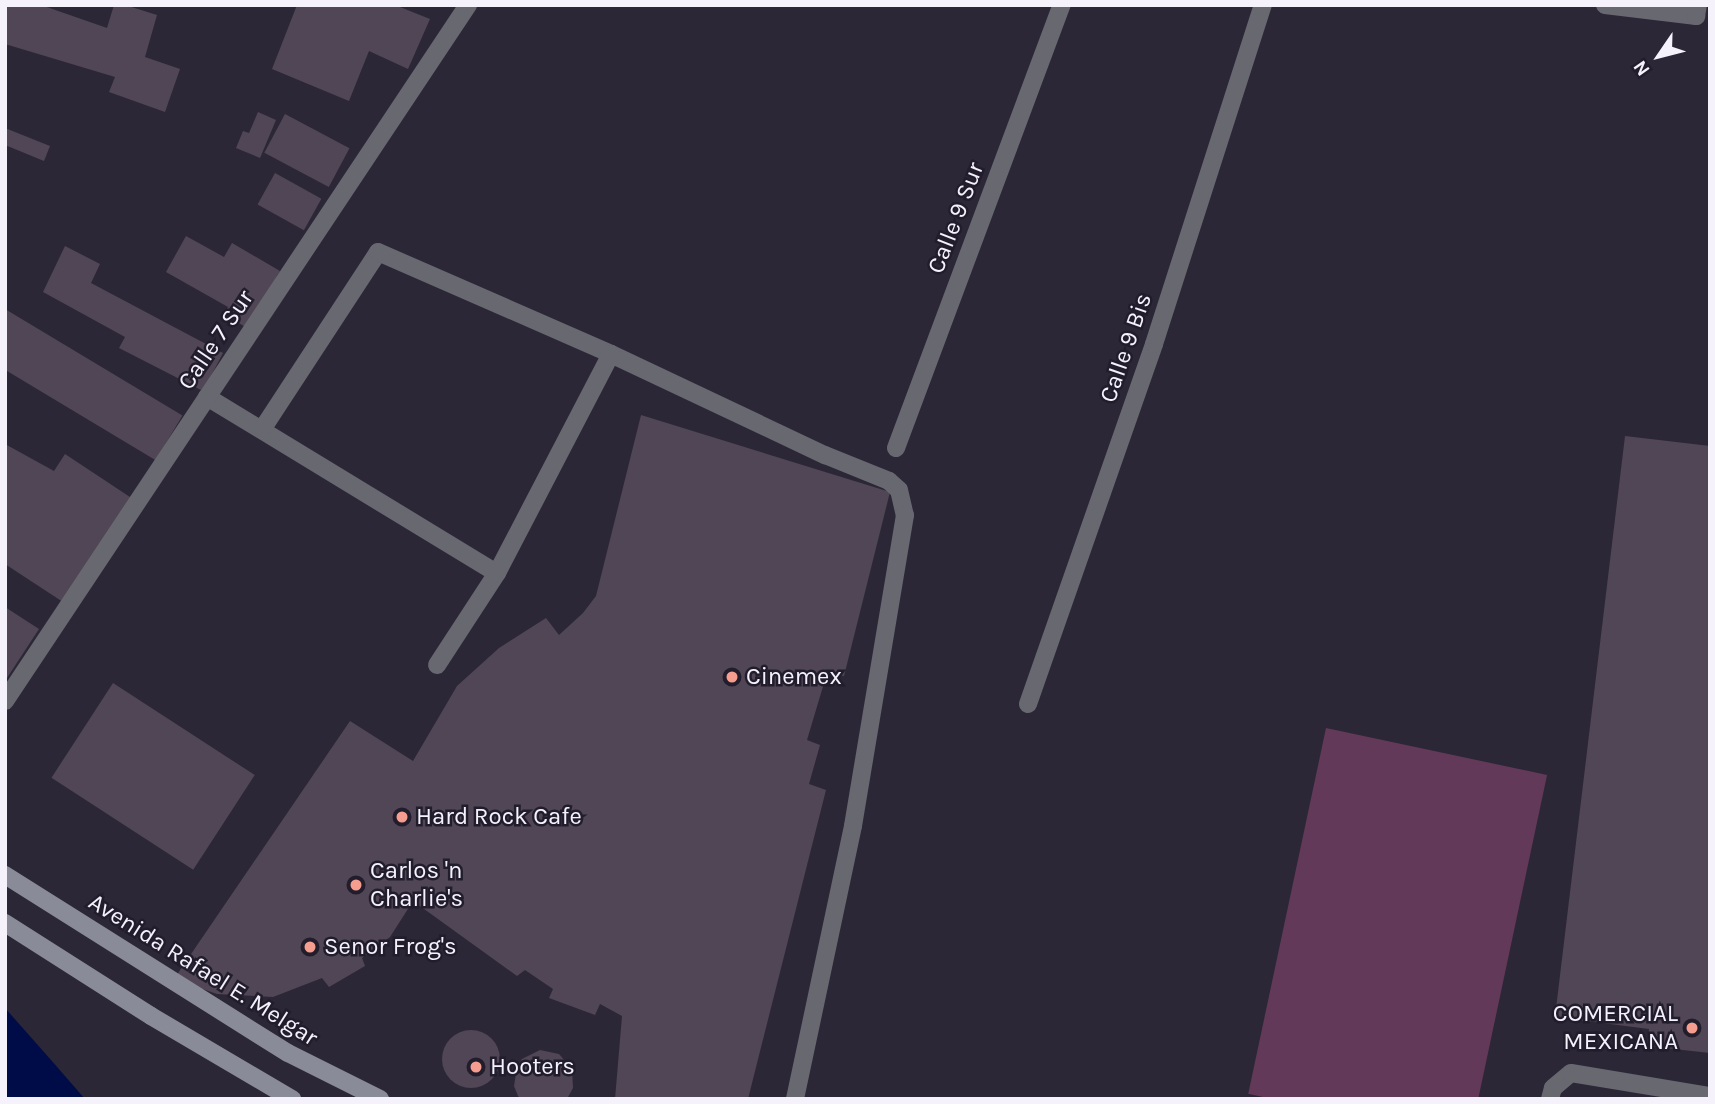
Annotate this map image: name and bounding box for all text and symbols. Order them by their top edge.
north arrow [1624,21,1694,91]
text: N [1629,56,1655,80]
street label: Calle 9 Sur [922,158,990,278]
street label: Calle 7 Sur [172,285,260,395]
street label: Calle 9 Bis [1094,290,1158,406]
place label: Cinemex [746,663,842,691]
marker: Cinemex [724,669,740,685]
place label: Hard Rock Cafe [416,803,582,831]
marker: Hard Rock Cafe [394,809,410,825]
place label: Carlos 'n Charlie's [370,857,463,913]
marker: Carlos 'n Charlie's [348,877,364,893]
street label: Avenida Rafael E. Melgar [83,888,323,1052]
place label: Senor Frog's [324,933,457,961]
marker: Senor Frog's [302,939,318,955]
place label: COMERCIAL MEXICANA [1553,1000,1678,1056]
marker: COMERCIAL MEXICANA [1684,1020,1700,1036]
place label: Hooters [490,1053,575,1081]
marker: Hooters [468,1059,484,1075]

